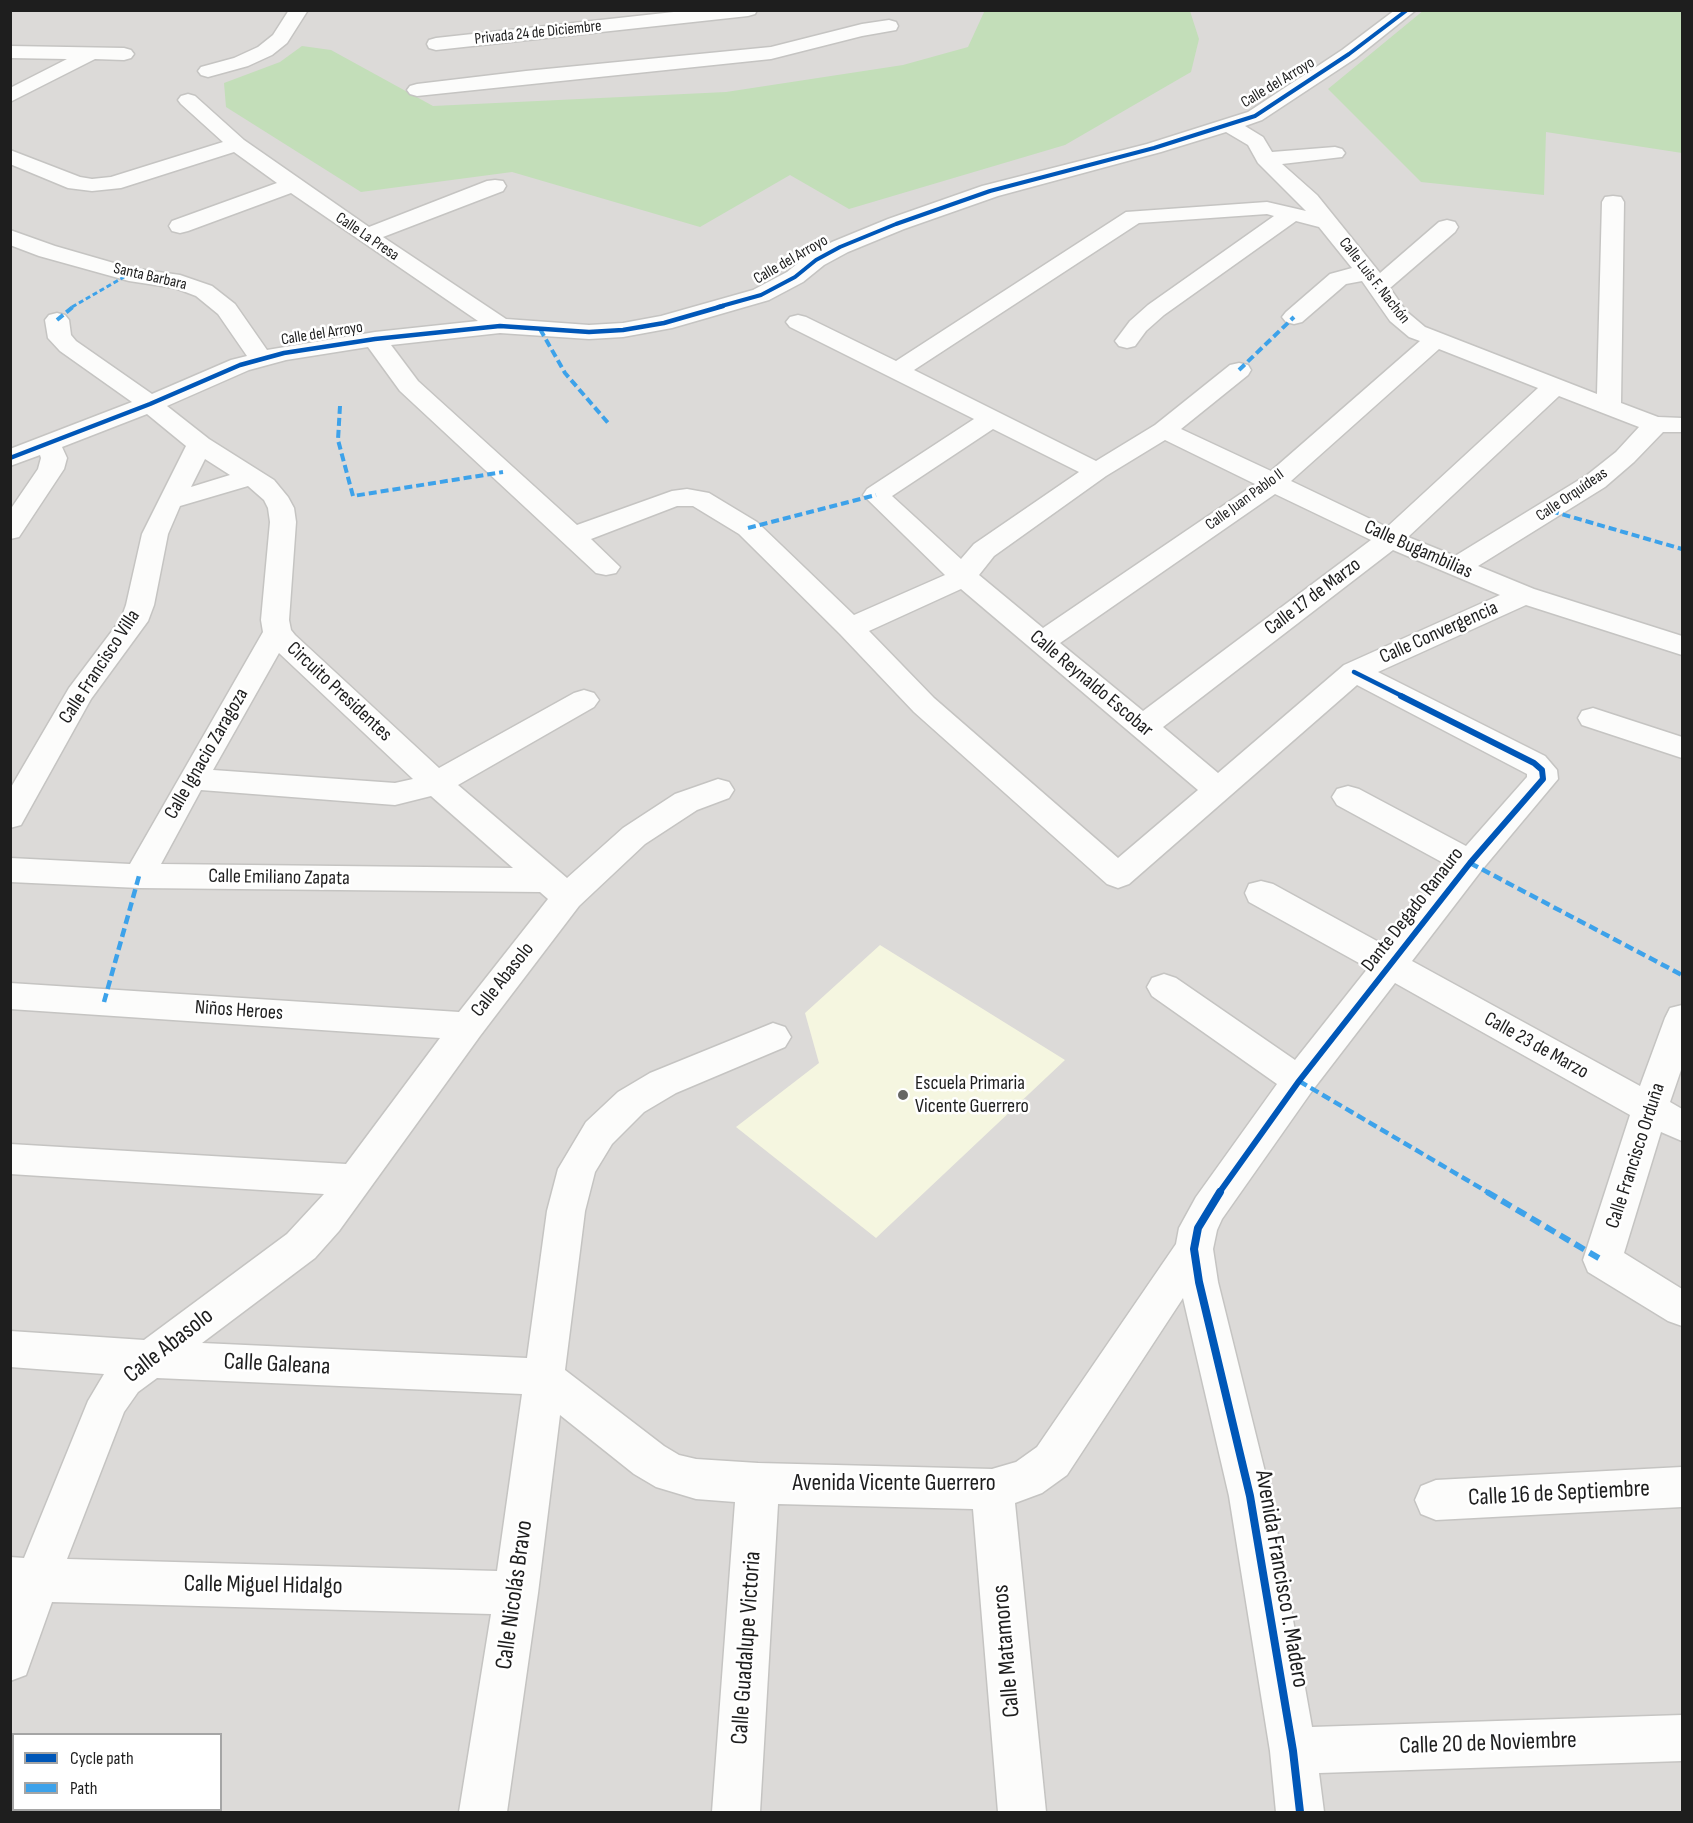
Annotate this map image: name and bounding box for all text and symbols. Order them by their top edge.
street label: Privada 24 de Diciembre [474,17,602,49]
street label: Calle del Arroyo [1238,54,1318,112]
street label: Calle La Presa [332,209,402,265]
street label: Calle del Arroyo [750,231,832,289]
street label: Calle Luis F. Nachón [1334,234,1414,328]
street label: Santa Barbara [111,259,189,295]
street label: Calle del Arroyo [280,318,364,350]
street label: Calle Orquídeas [1533,464,1611,526]
street label: Calle Juan Pablo II [1202,465,1288,535]
street label: Calle Bugambilias [1360,515,1476,585]
street label: Calle 17 de Marzo [1260,553,1366,641]
street label: Calle Convergencia [1376,596,1502,670]
street label: Calle Francisco Villa [54,605,146,729]
street label: Calle Reynaldo Escobar [1024,625,1158,743]
street label: Circuito Presidentes [281,637,397,747]
street label: Calle Ignacio Zaragoza [160,684,254,824]
street label: Dante Degado Ranauro [1357,843,1469,977]
street label: Calle Emiliano Zapata [208,865,350,891]
street label: Calle Abasolo [466,938,540,1022]
street label: Niños Heroes [194,996,284,1026]
street label: Calle 23 de Marzo [1480,1007,1592,1085]
place label: Escuela Primaria Vicente Guerrero [915,1072,1029,1119]
street label: Calle Francisco Orduña [1601,1080,1671,1232]
marker: Escuela Primaria Vicente Guerrero [896,1088,910,1102]
street label: Calle Abasolo [119,1302,219,1390]
street label: Calle Galeana [223,1348,331,1382]
street label: Avenida Francisco I. Madero [1248,1468,1314,1690]
street label: Avenida Vicente Guerrero [792,1470,996,1498]
street label: Calle 16 de Septiembre [1467,1475,1651,1513]
street label: Calle Nicolás Bravo [490,1518,540,1672]
street label: Calle Guadalupe Victoria [726,1550,768,1746]
street label: Calle Miguel Hidalgo [183,1570,343,1602]
street label: Calle Matamoros [987,1583,1027,1719]
street label: Calle 20 de Noviembre [1399,1727,1577,1761]
legend [12,1733,222,1811]
text: Cycle path [70,1748,134,1769]
text: Path [70,1778,98,1799]

